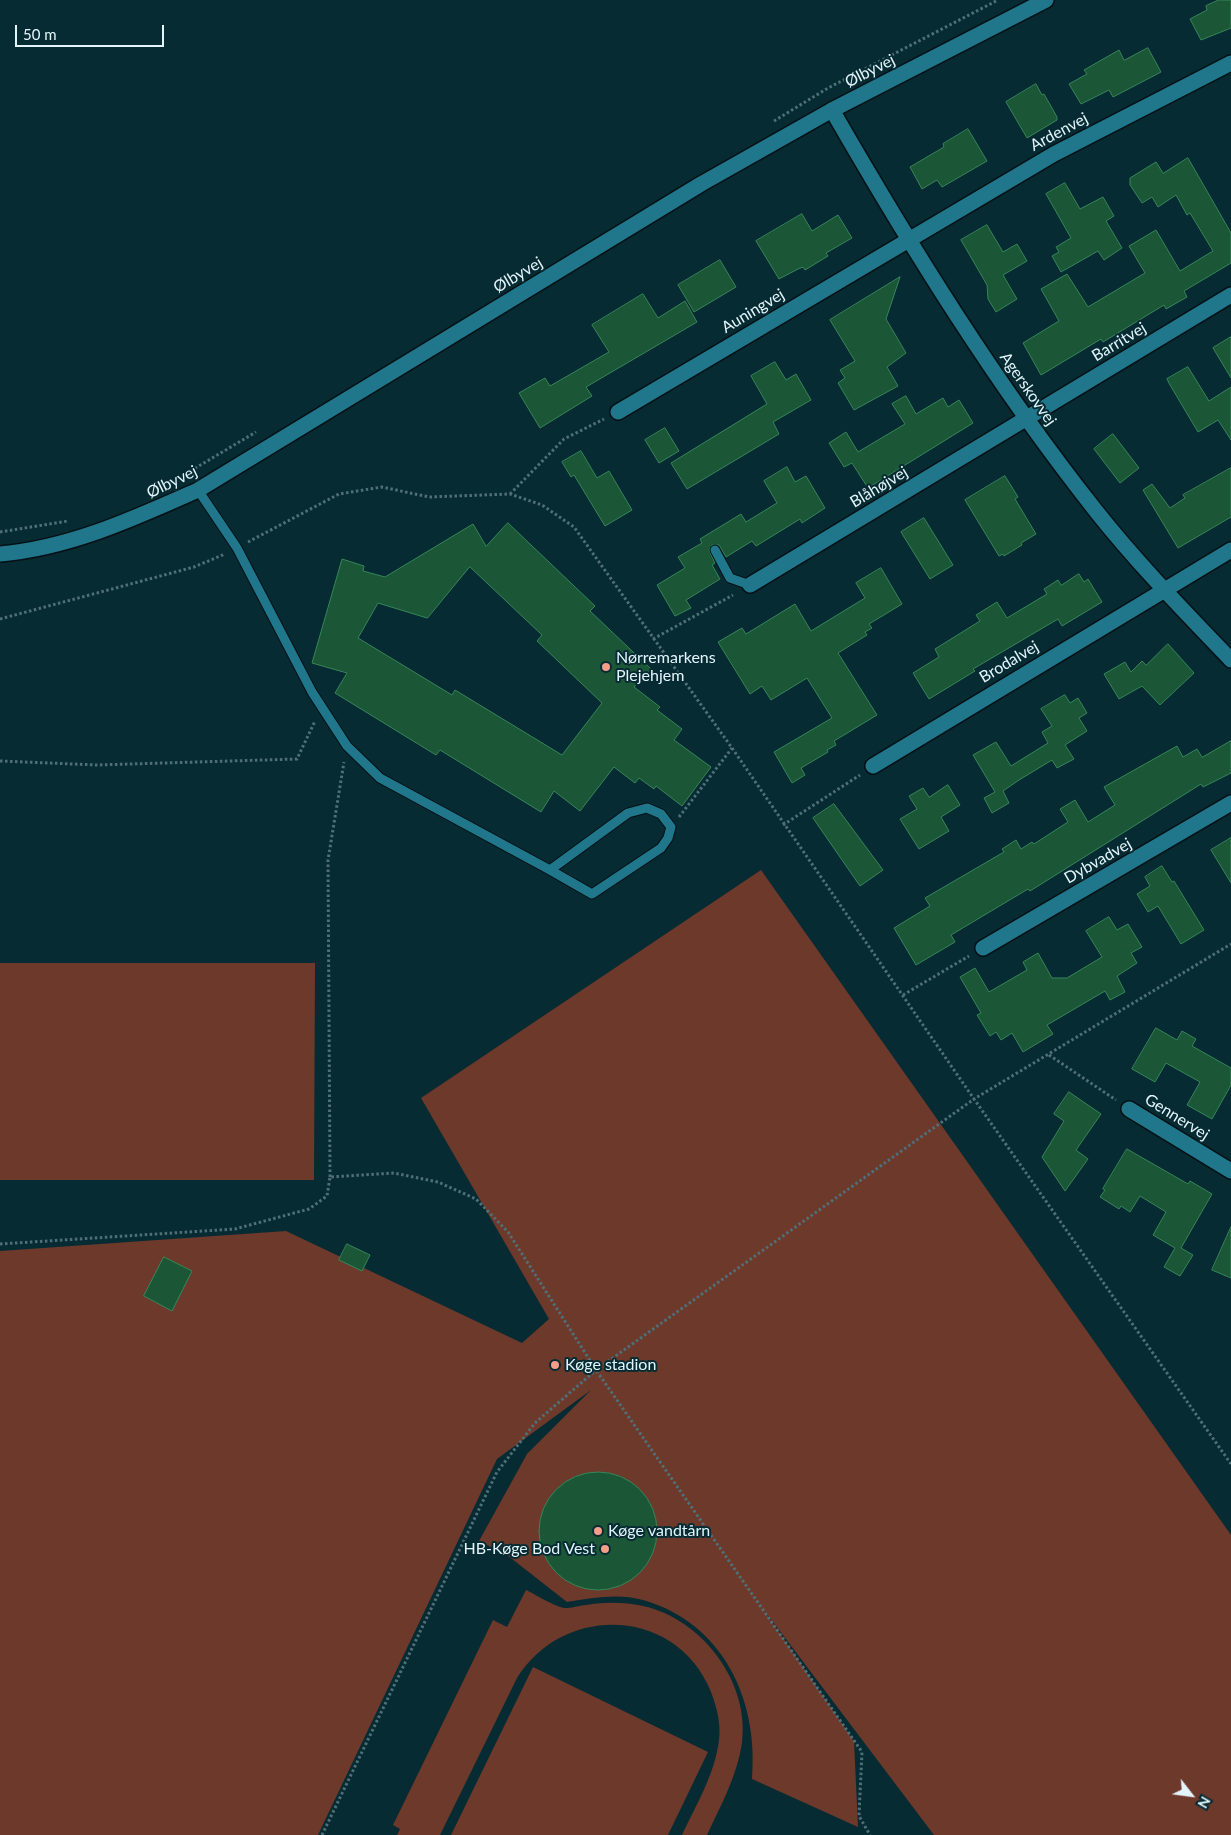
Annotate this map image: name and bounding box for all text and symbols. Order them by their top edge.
scale bar [18,15,166,47]
text: 50 m [23,25,57,43]
street label: Ølbyvej [842,50,898,92]
street label: Ardenvej [1027,109,1091,155]
street label: Ølbyvej [490,253,546,297]
street label: Auningvej [718,285,788,337]
street label: Barritvej [1088,318,1150,366]
street label: Agerskovvej [996,349,1060,429]
street label: Ølbyvej [144,462,200,502]
street label: Blåhøjvej [847,462,911,512]
street label: Brodalvej [976,637,1042,687]
place label: Nørremarkens Plejehjem [616,648,716,686]
marker: Nørremarkens Plejehjem [600,661,612,673]
street label: Dybvadvej [1061,834,1135,888]
street label: Gennervej [1141,1090,1213,1144]
place label: Køge stadion [565,1355,656,1375]
marker: Køge stadion [549,1359,561,1371]
place label: Køge vandtårn [608,1521,710,1541]
marker: Køge vandtårn [592,1525,604,1537]
place label: HB-Køge Bod Vest [463,1539,595,1559]
marker: HB-Køge Bod Vest [599,1543,611,1555]
north arrow [1166,1770,1216,1820]
text: N [1194,1794,1214,1812]

